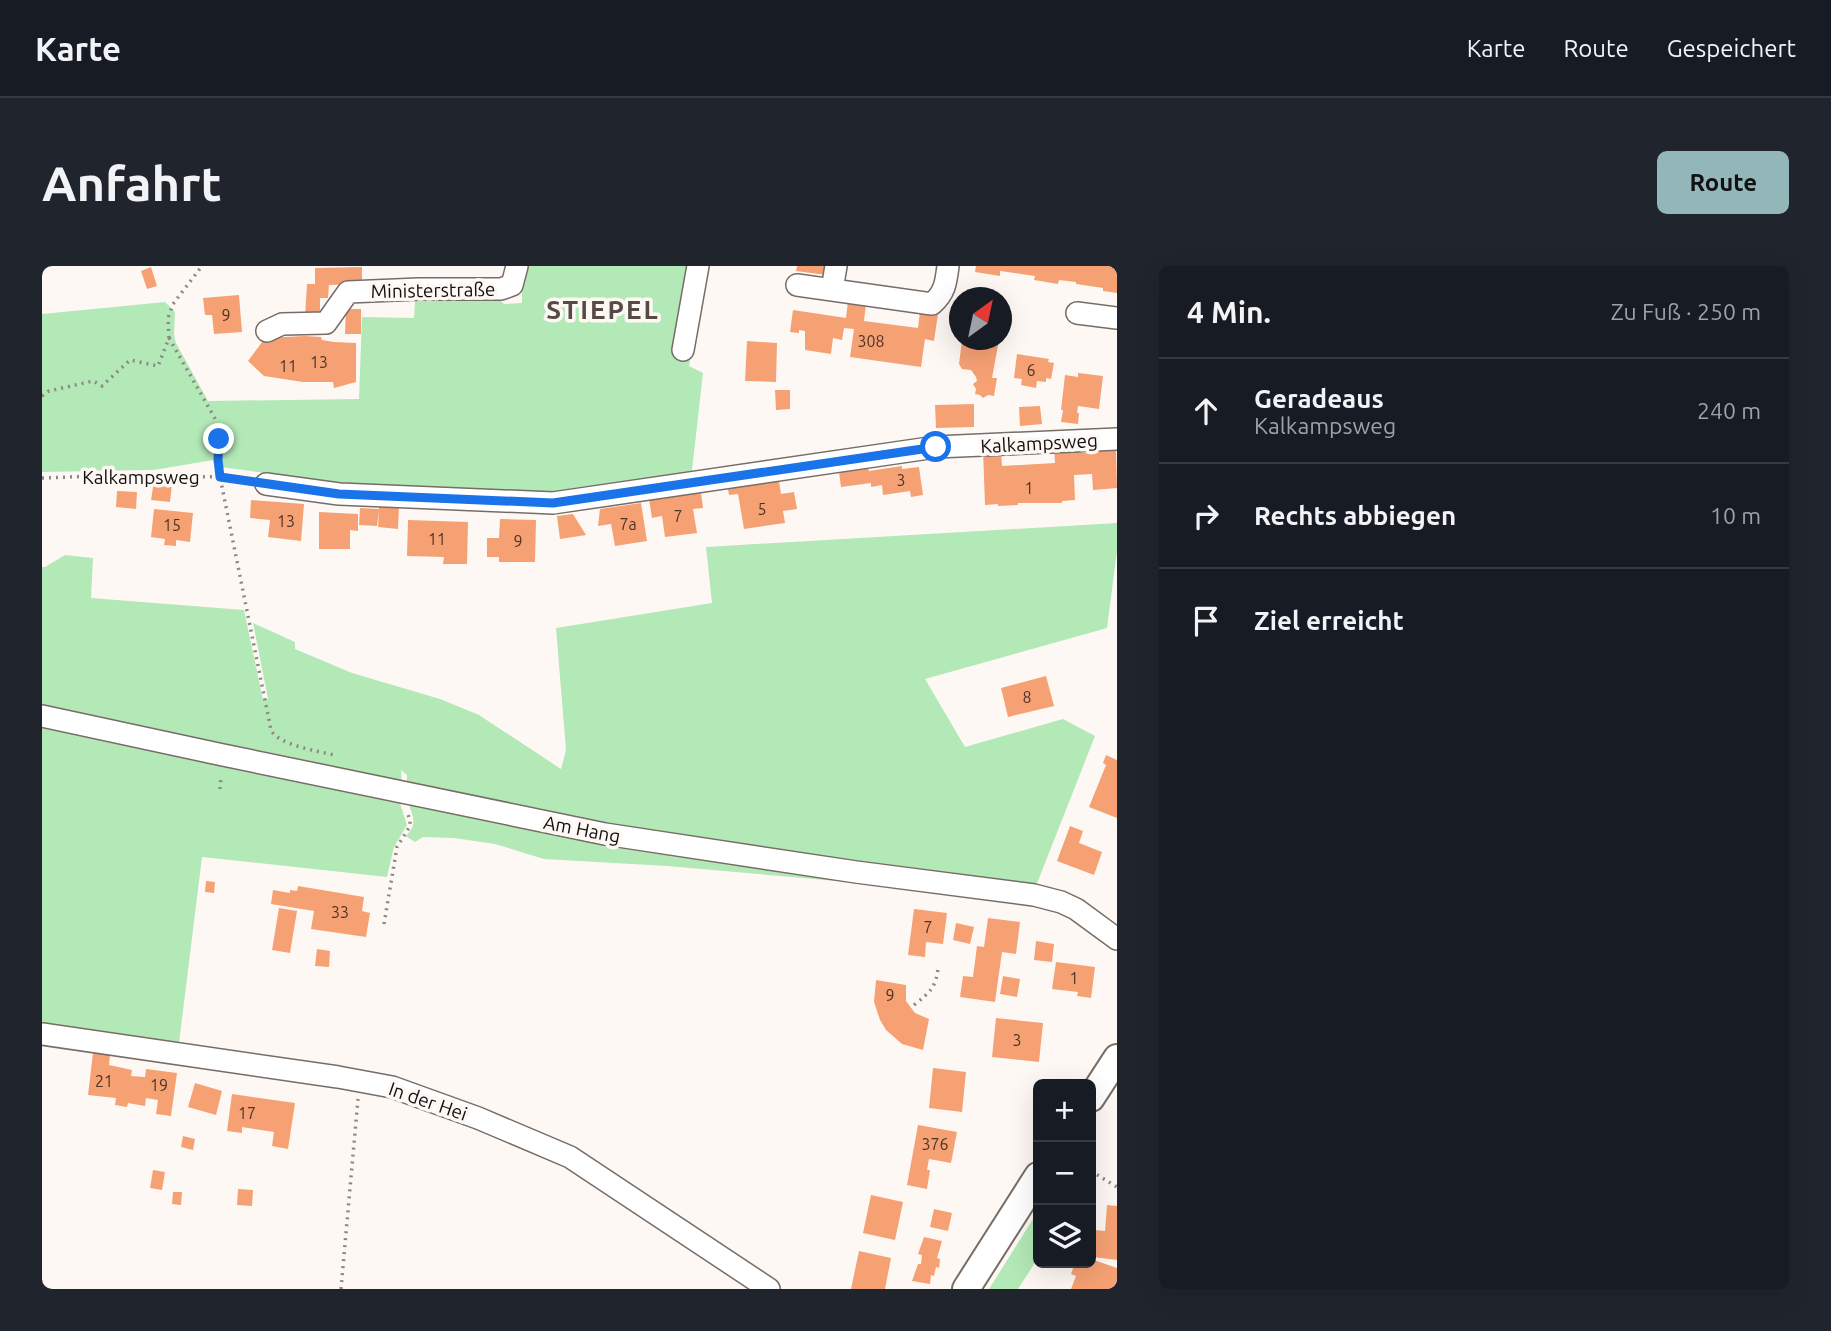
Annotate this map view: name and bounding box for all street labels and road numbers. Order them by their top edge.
street label: Ministerstraße [371,278,495,302]
street label: Kalkampsweg [980,429,1098,457]
street label: Kalkampsweg [82,466,200,488]
street label: Am Hang [542,811,622,847]
street label: In der Hei [386,1077,470,1125]

